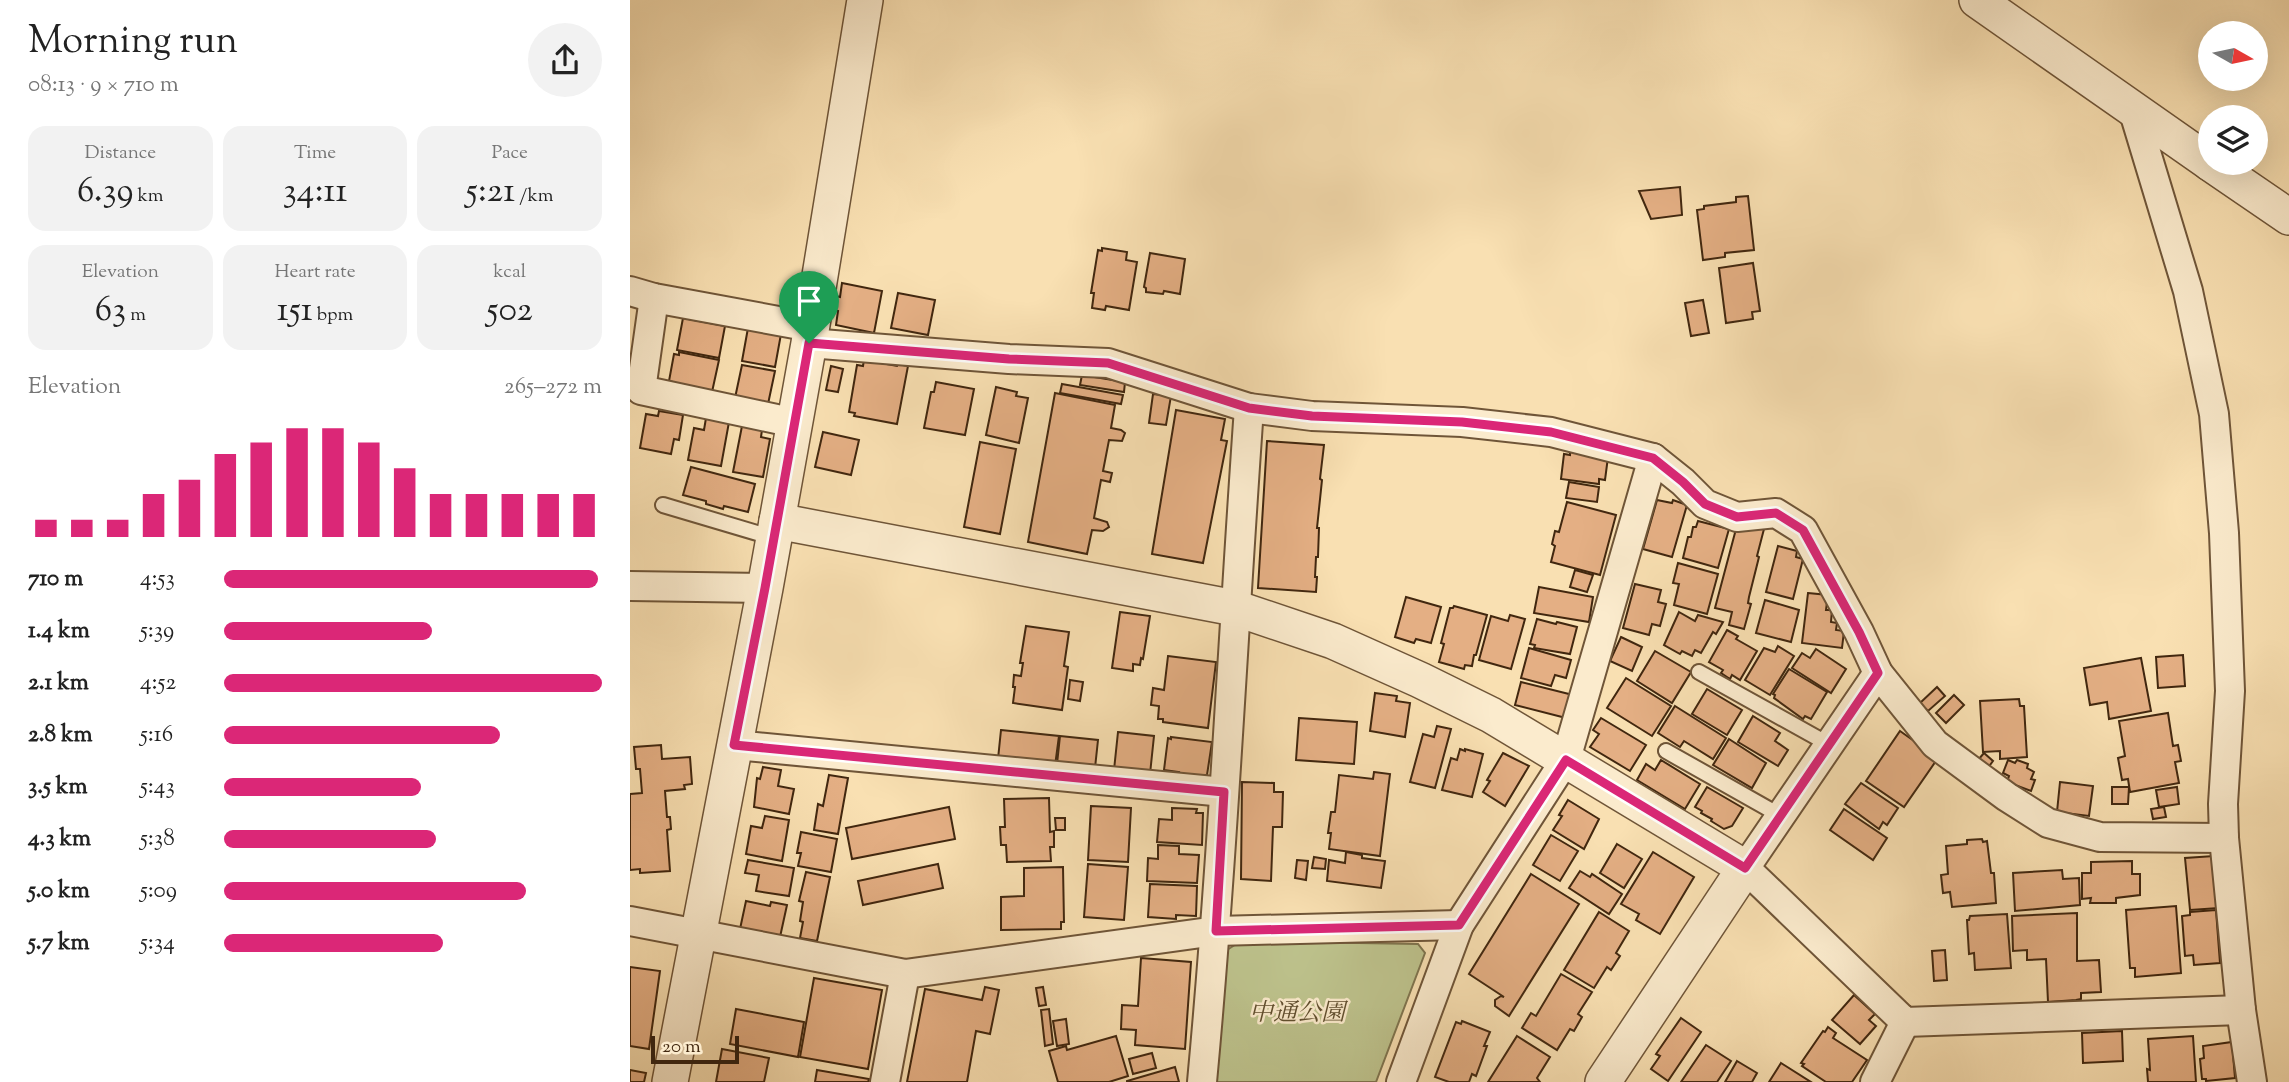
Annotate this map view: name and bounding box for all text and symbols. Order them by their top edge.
text: Morning run [28,16,238,70]
north arrow [2198,21,2268,91]
map controls [2198,21,2268,175]
button: share [528,23,602,97]
text: 08:13 · 9 × 710 m [28,69,179,102]
button: layers [2198,105,2268,175]
text: Distance [85,140,156,167]
text: Time [294,140,336,167]
text: Pace [491,140,528,167]
text: 6.39 [77,167,133,218]
text: 34:11 [283,167,347,218]
text: 5:21 [466,167,515,218]
text: km [133,183,164,210]
text: /km [515,183,554,210]
text: Elevation [82,259,159,286]
text: Heart rate [274,259,356,286]
text: kcal [493,259,526,286]
pin [779,271,839,343]
icon: arrive [790,282,828,320]
text: 63 [95,286,126,337]
text: 151 [277,286,313,337]
text: 502 [486,286,533,337]
text: m [126,302,146,329]
text: bpm [313,302,353,329]
text: Elevation [28,371,121,404]
text: 265–272 m [504,371,602,404]
text: 710 m [28,563,83,596]
text: 4:53 [140,563,175,596]
text: 1.4 km [28,615,90,648]
text: 5:39 [140,615,174,648]
text: 2.1 km [28,667,89,700]
text: 4:52 [140,667,176,700]
text: 2.8 km [28,719,93,752]
text: 5:16 [140,719,173,752]
text: 3.5 km [28,771,87,804]
text: 5:43 [140,771,175,804]
text: 4.3 km [28,823,91,856]
text: 5:38 [140,823,175,856]
text: 5.0 km [28,875,90,908]
text: 5:09 [140,875,177,908]
text: 5.7 km [28,927,90,960]
text: 5:34 [140,927,175,960]
park label: 中通公園 [1249,997,1349,1031]
scale bar [651,1033,738,1065]
text: 20 m [662,1034,701,1061]

